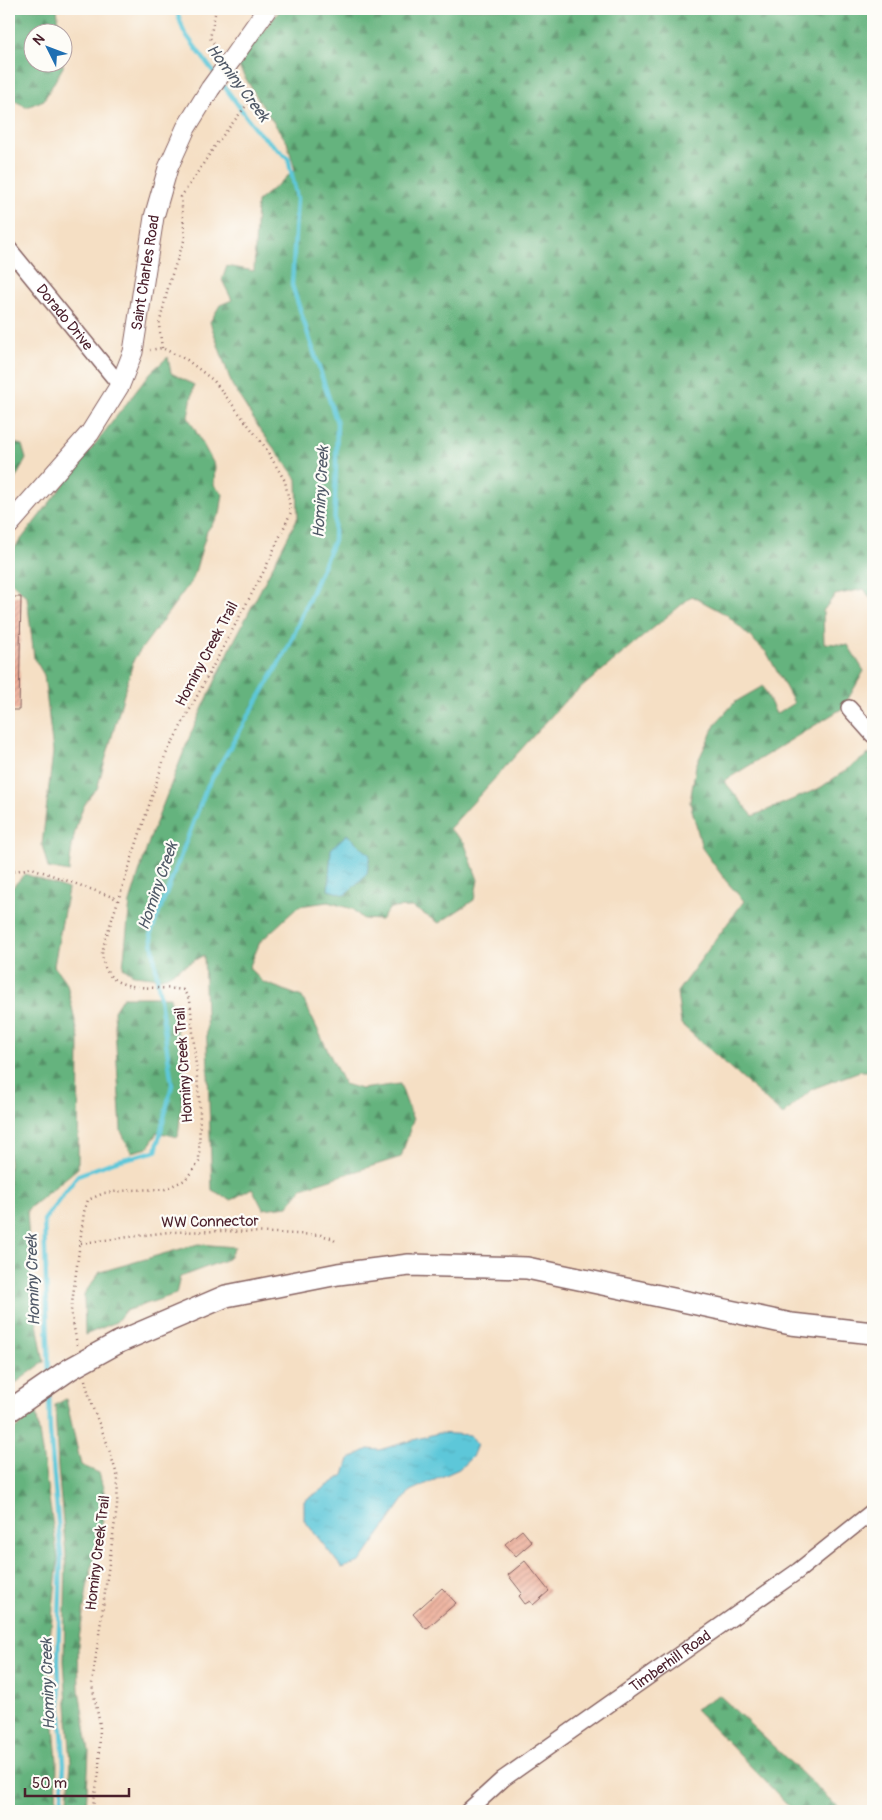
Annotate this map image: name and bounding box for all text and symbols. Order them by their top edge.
north arrow [22,22,72,72]
text: N [29,30,48,49]
water label: Hominy Creek [202,40,274,127]
street label: Saint Charles Road [127,214,164,332]
street label: Dorado Drive [32,280,98,355]
water label: Hominy Creek [309,444,333,538]
street label: Hominy Creek Trail [171,598,243,710]
water label: Hominy Creek [134,838,183,933]
street label: Hominy Creek Trail [170,1007,198,1123]
street label: WW Connector [161,1212,260,1232]
water label: Hominy Creek [21,1232,45,1326]
street label: Hominy Creek Trail [82,1494,114,1612]
street label: Timberhill Road [626,1626,715,1696]
water label: Hominy Creek [36,1636,60,1730]
scale bar [25,1765,129,1797]
text: 50 m [32,1774,67,1793]

